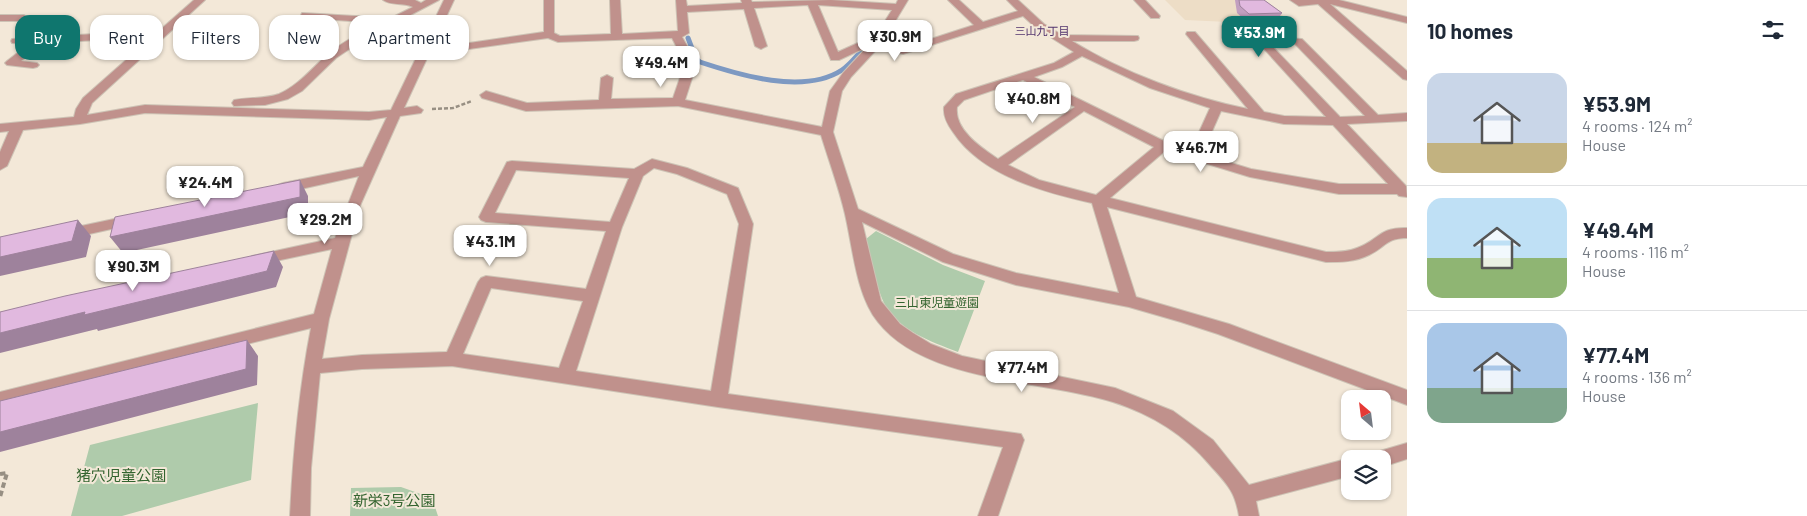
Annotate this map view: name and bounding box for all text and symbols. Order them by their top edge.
chip: Buy [15,15,80,60]
chip: Rent [90,15,163,60]
chip: Filters [173,15,259,60]
chip: New [269,15,339,60]
chip: Apartment [349,15,469,60]
pin: ¥53.9M [1218,15,1300,58]
icon: filters [1759,16,1787,44]
text: 10 homes [1427,18,1513,43]
pin: ¥30.9M [854,20,936,62]
text: ¥53.9M [1233,22,1285,41]
district label: 三山九丁目 [1015,24,1070,37]
text: ¥30.9M [869,26,922,45]
pin: ¥49.4M [620,46,702,88]
text: ¥49.4M [634,52,688,71]
pin: ¥40.8M [992,82,1074,124]
text: ¥40.8M [1006,88,1060,107]
text: ¥53.9M [1582,91,1651,116]
icon: home [1467,93,1527,153]
text: 4 rooms · 124 m² [1582,116,1693,135]
pin: ¥46.7M [1160,130,1242,173]
text: House [1582,135,1626,154]
text: ¥46.7M [1175,137,1227,156]
pin: ¥24.4M [164,166,246,208]
text: ¥24.4M [177,172,233,191]
pin: ¥29.2M [284,202,366,245]
text: ¥29.2M [298,209,352,228]
text: ¥49.4M [1582,217,1654,242]
icon: home [1467,218,1527,278]
pin: ¥43.1M [449,224,531,267]
text: ¥43.1M [465,231,515,250]
text: 4 rooms · 116 m² [1582,242,1689,261]
pin: ¥90.3M [92,250,174,292]
text: ¥90.3M [107,256,160,275]
text: House [1582,261,1626,280]
park label: 三山東児童遊園 [895,295,979,309]
text: ¥77.4M [1582,342,1649,367]
icon: home [1467,343,1527,403]
pin: ¥77.4M [981,350,1063,393]
text: ¥77.4M [996,357,1048,376]
text: 4 rooms · 136 m² [1582,367,1692,386]
text: House [1582,386,1626,405]
north arrow [1341,390,1391,440]
map controls [1341,390,1391,500]
button: layers [1341,450,1391,500]
park label: 猪穴児童公園 [76,466,166,484]
park label: 新栄3号公園 [353,491,435,509]

